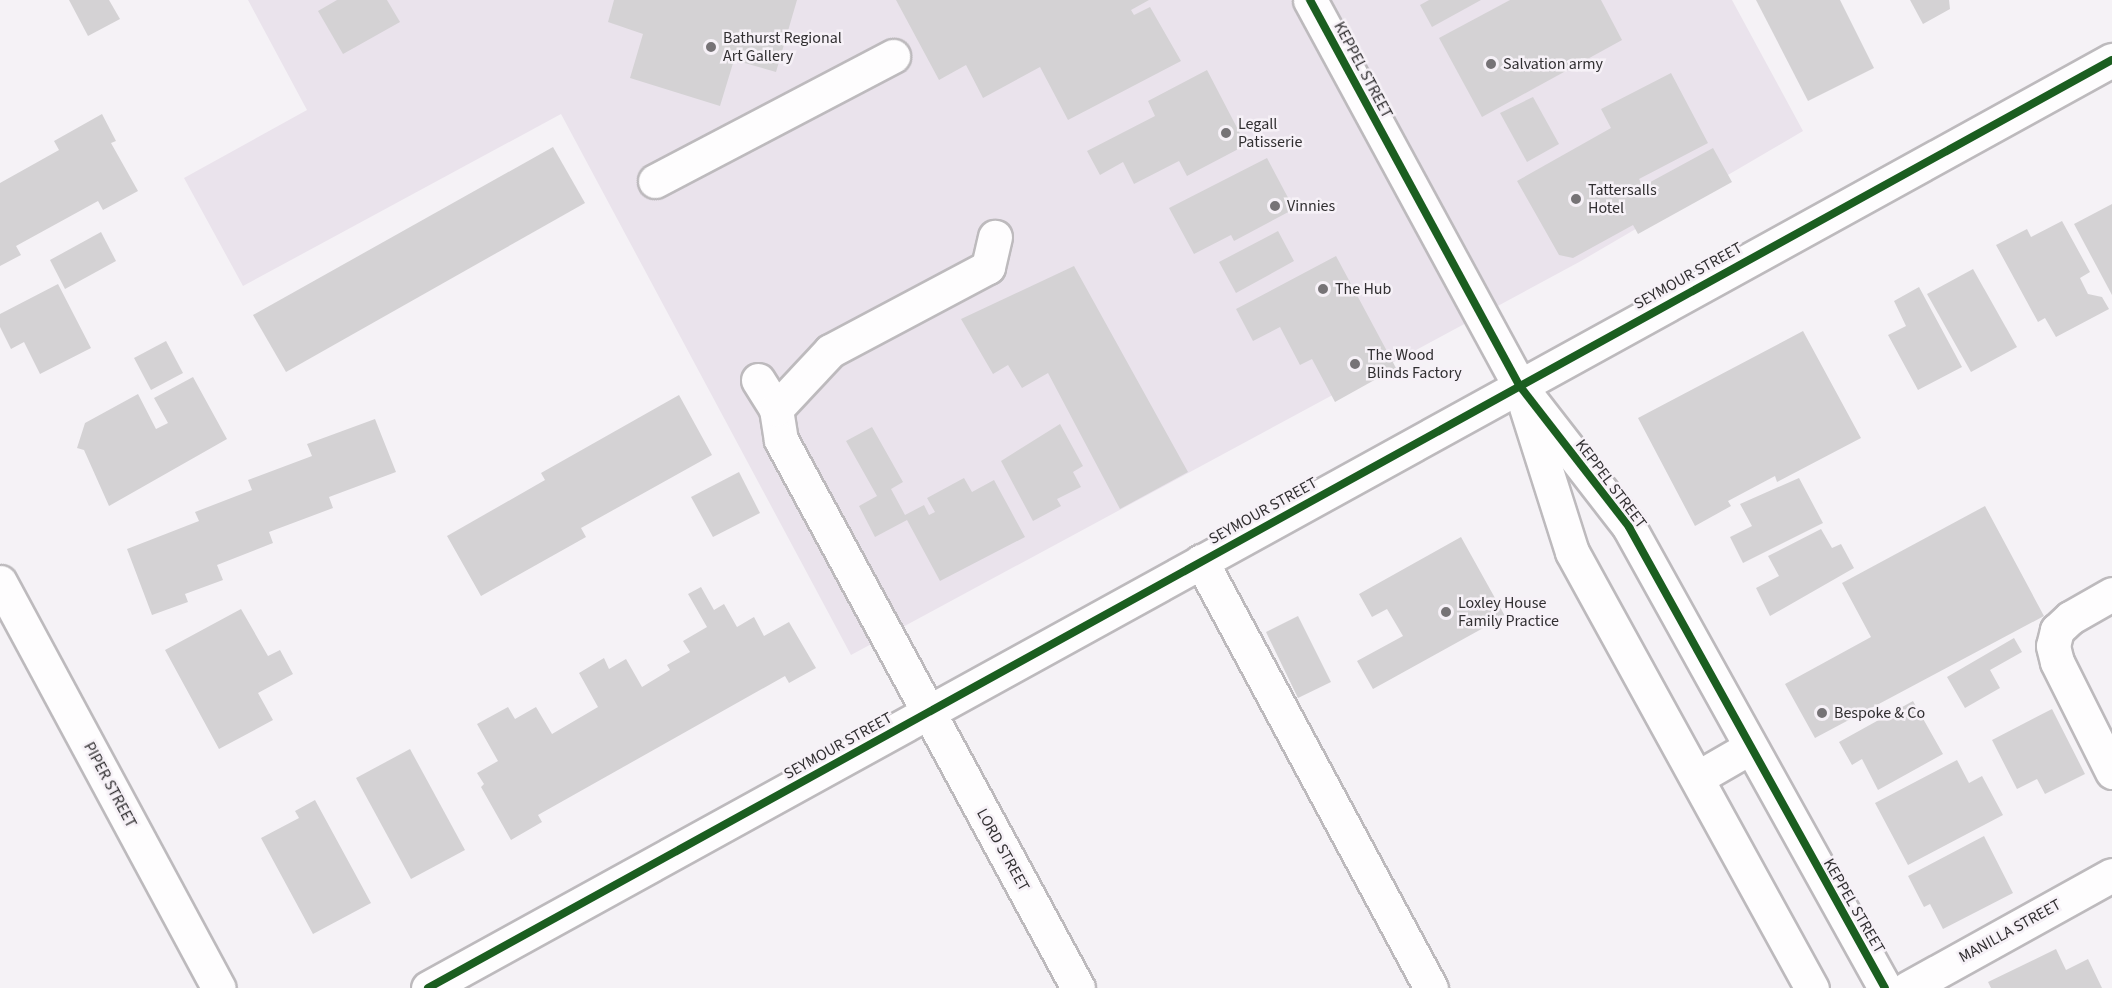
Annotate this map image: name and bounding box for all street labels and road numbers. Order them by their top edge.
street label: KEPPEL STREET [1330,18,1396,122]
street label: SEYMOUR STREET [1631,238,1745,314]
street label: KEPPEL STREET [1571,436,1651,532]
street label: SEYMOUR STREET [1206,473,1320,549]
street label: SEYMOUR STREET [781,708,895,784]
street label: PIPER STREET [79,739,141,831]
street label: LORD STREET [972,805,1034,895]
street label: KEPPEL STREET [1819,855,1889,957]
street label: MANILLA STREET [1956,895,2064,967]

